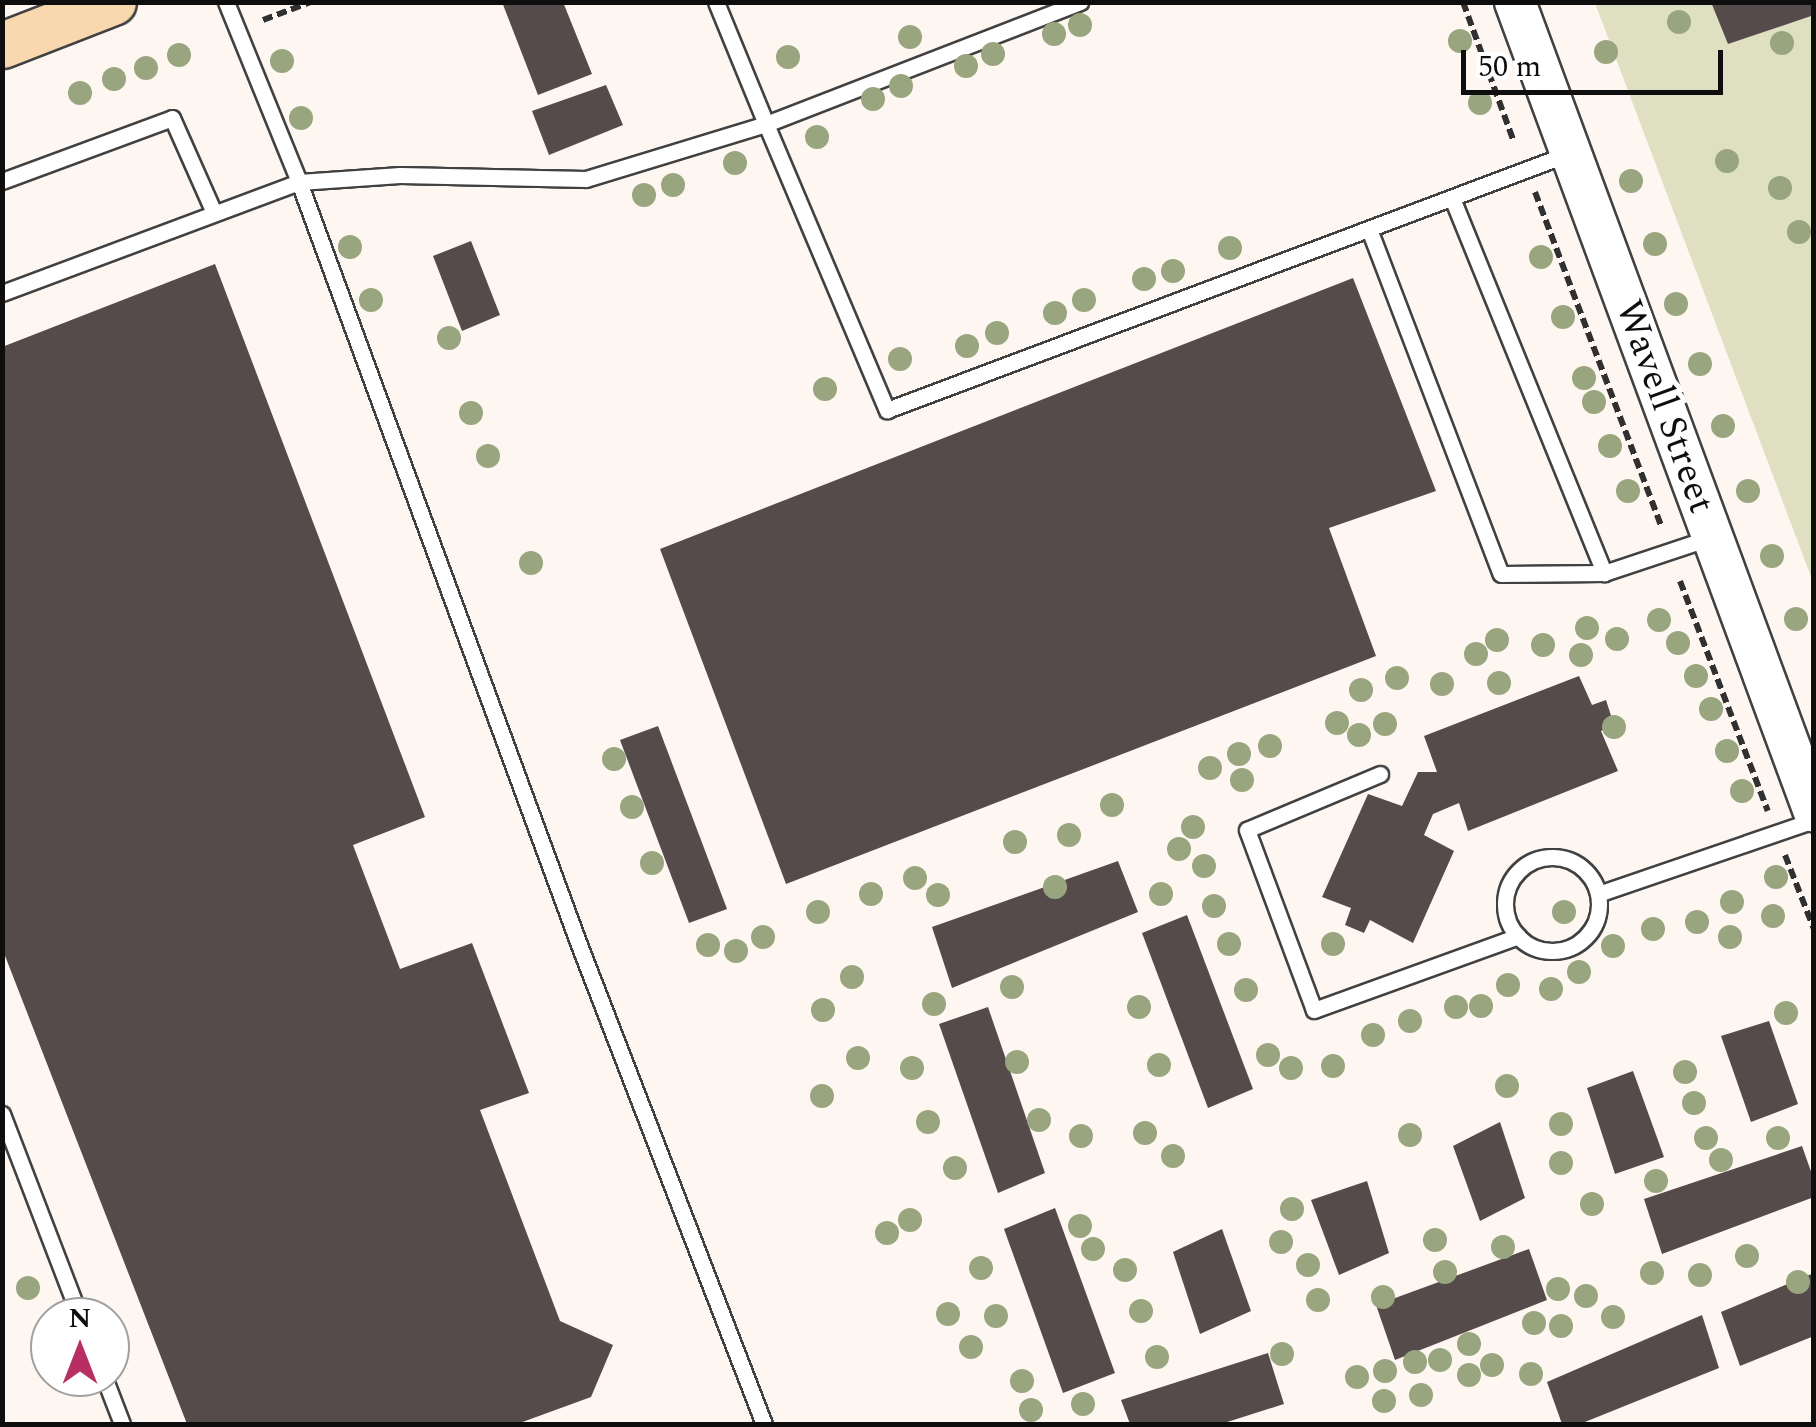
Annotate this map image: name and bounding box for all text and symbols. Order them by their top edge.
scale bar [1466,30,1728,92]
text: 50 m [1478,44,1541,90]
street label: Wavell Street [1604,294,1724,520]
north arrow [30,1297,130,1397]
text: N [69,1297,91,1340]

